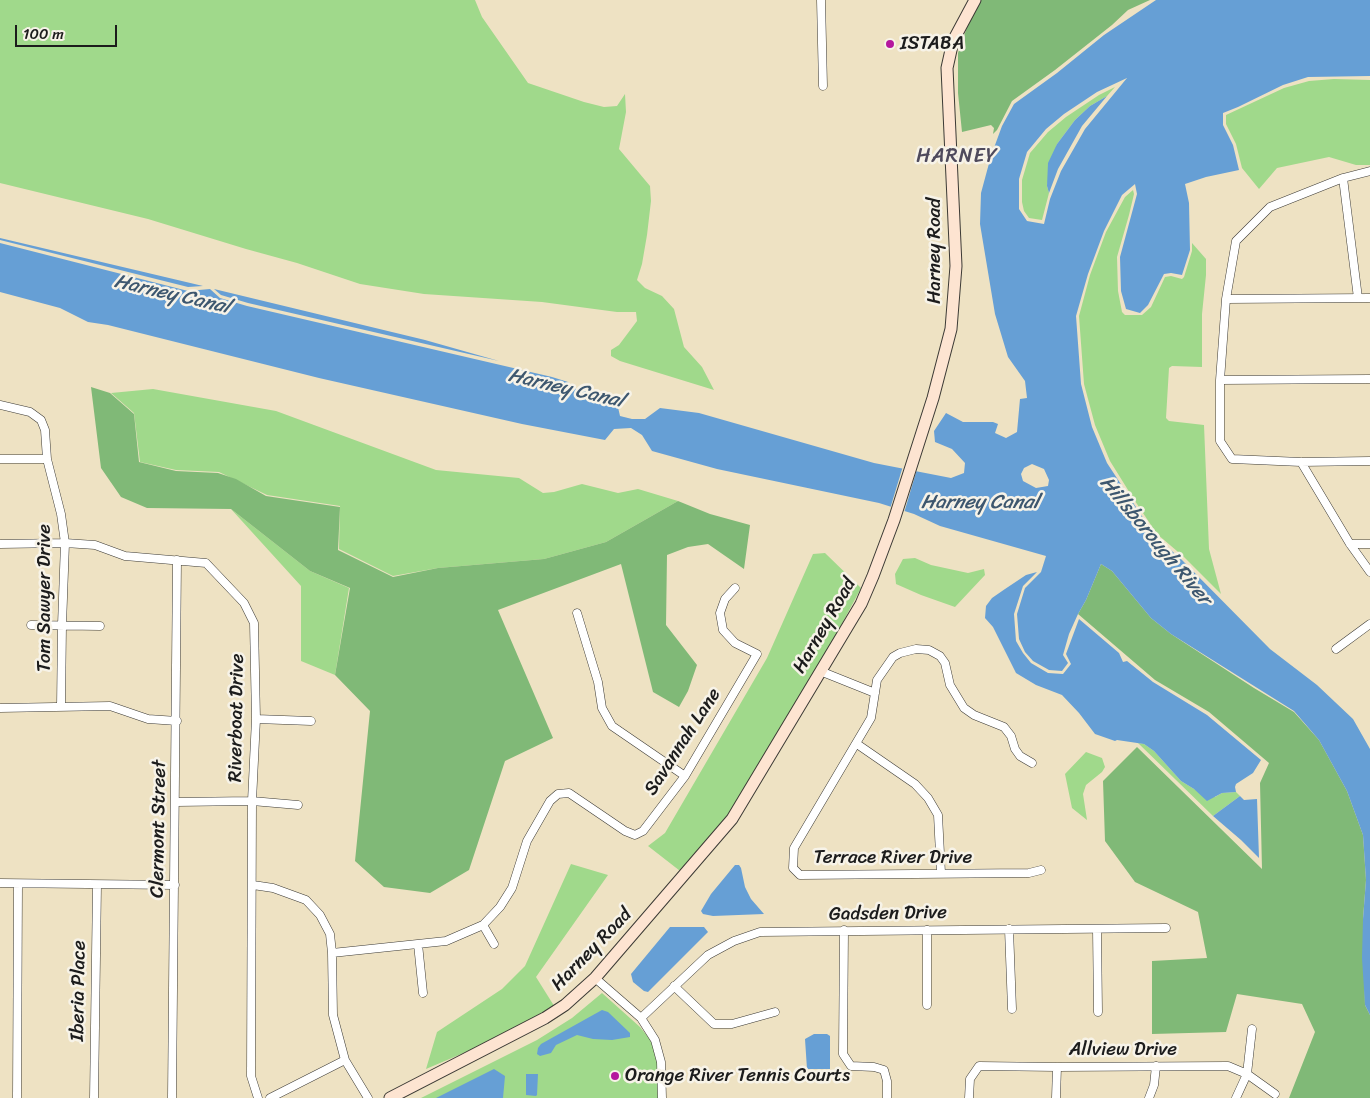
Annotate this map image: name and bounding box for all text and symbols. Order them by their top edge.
scale bar [18,15,120,47]
text: 100 m [23,21,64,47]
place label: ISTABA [900,33,964,55]
marker: ISTABA [884,38,896,50]
district label: HARNEY [915,145,999,169]
street label: Harney Road [924,198,946,304]
water label: Harney Canal [112,270,232,320]
water label: Harney Canal [506,364,626,414]
water label: Hillsborough River [1094,472,1216,610]
water label: Harney Canal [921,491,1039,515]
street label: Tom Sawyer Drive [34,524,56,672]
street label: Harney Road [789,574,861,678]
street label: Riverboat Drive [224,654,250,782]
street label: Savannah Lane [640,684,726,800]
street label: Clermont Street [146,760,172,898]
street label: Terrace River Drive [814,847,972,869]
street label: Gadsden Drive [829,902,947,926]
street label: Harney Road [547,904,637,996]
street label: Iberia Place [67,940,91,1042]
street label: Allview Drive [1069,1039,1177,1061]
place label: Orange River Tennis Courts [625,1065,850,1087]
marker: Orange River Tennis Courts [609,1070,621,1082]

